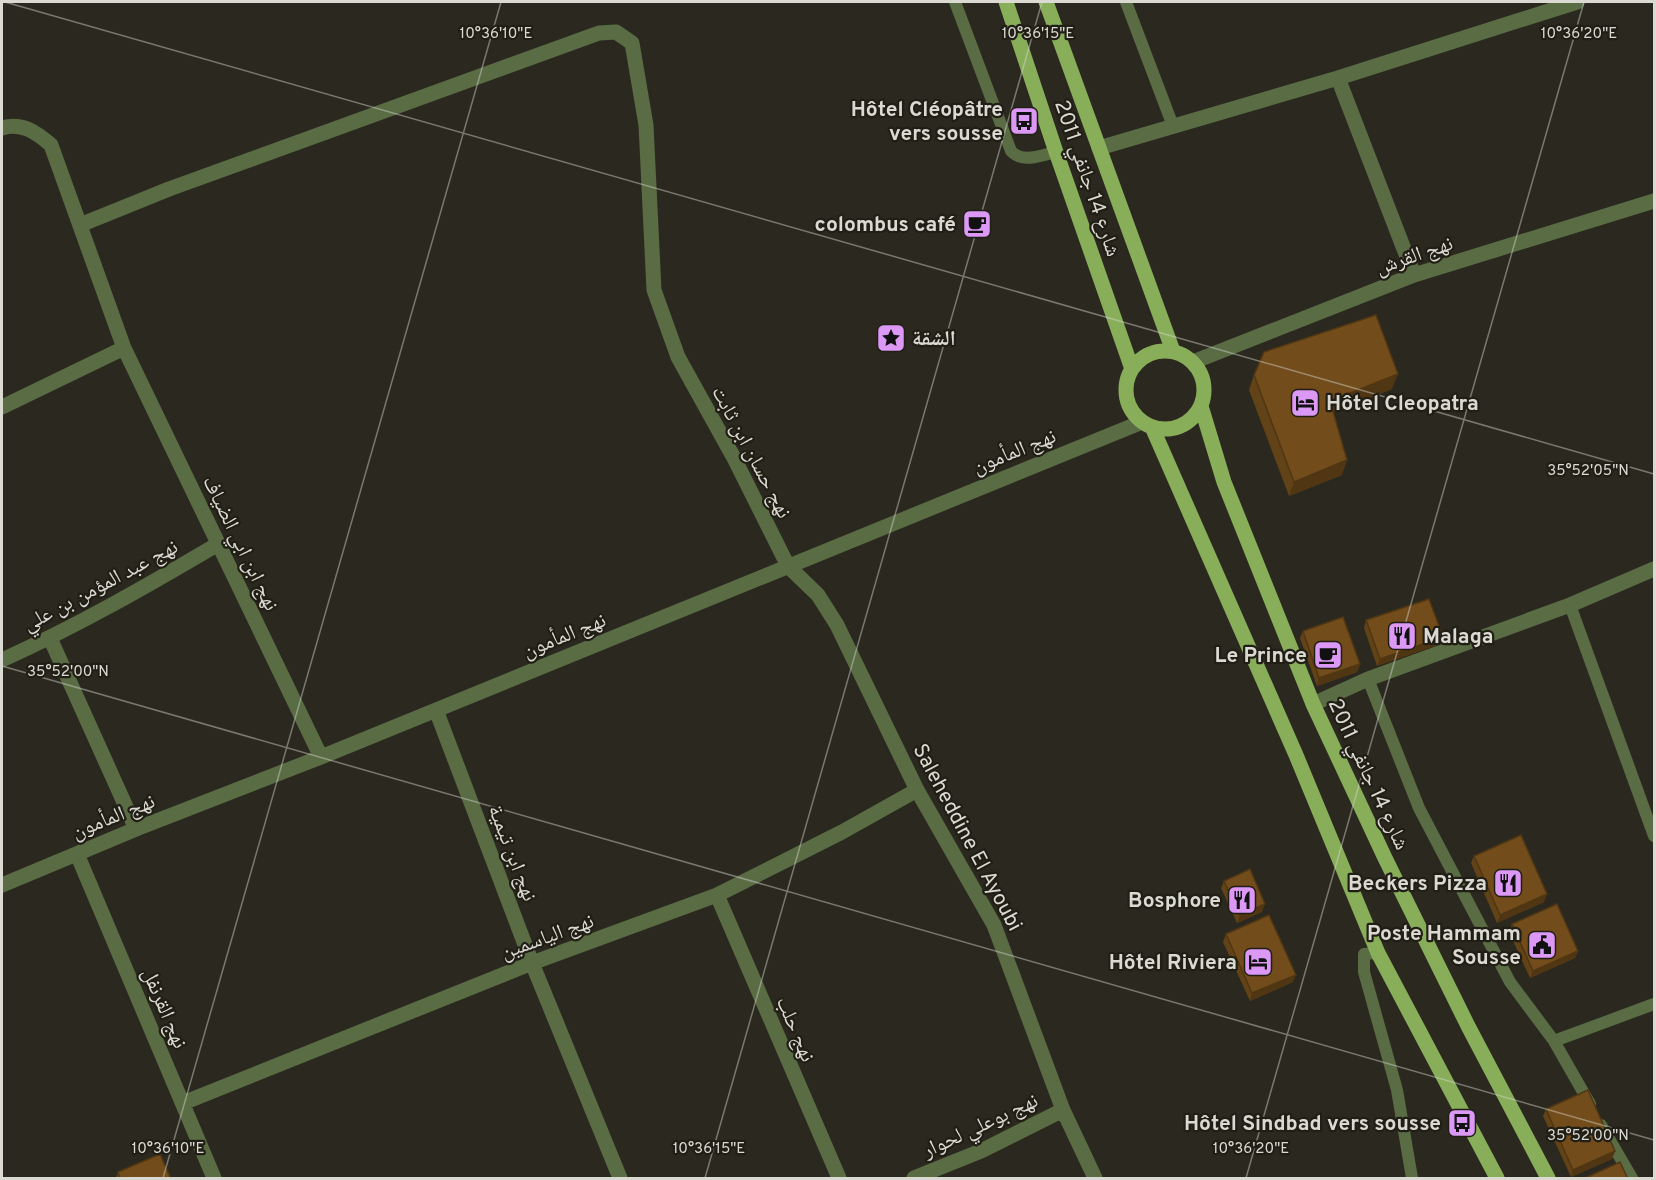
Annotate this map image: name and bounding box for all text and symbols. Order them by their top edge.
text: 10°36'10"E [460,25,532,44]
text: 10°36'15"E [1002,25,1074,44]
text: 10°36'20"E [1541,25,1617,44]
street label: شارع 14 جانفي 2011 [1046,96,1126,261]
place label: Hôtel Cléopâtre vers sousse [851,97,1003,148]
bus stop icon: Hôtel Cléopâtre vers sousse [1008,105,1040,137]
cafe icon: colombus café [961,208,993,240]
place label: colombus café [815,212,956,239]
street label: نهج القرش [1372,231,1457,282]
place icon: الشقة [875,322,907,354]
place label: الشقة [912,326,956,353]
street label: نهج حسان ابن ثابت [704,382,797,523]
hotel icon: Hôtel Cleopatra [1289,387,1321,419]
place label: Hôtel Cleopatra [1326,391,1479,418]
street label: نهج المأمون [969,423,1060,481]
text: 35°52'05"N [1547,462,1629,481]
street label: نهج ابن ابي الضياف [194,472,284,616]
street label: نهج عبد المؤمن بن علي [18,534,184,640]
street label: نهج المأمون [519,607,610,665]
restaurant icon: Malaga [1386,620,1418,652]
place label: Malaga [1423,624,1493,651]
cafe icon: Le Prince [1312,639,1344,671]
place label: Le Prince [1215,643,1307,670]
text: 35°52'00"N [27,663,109,682]
street label: شارع 14 جانفي 2011 [1319,695,1415,855]
street label: Saleheddine El Ayoubi [906,739,1028,936]
street label: نهج المأمون [68,788,159,846]
street label: نهج ابن تيمية [481,801,542,906]
restaurant icon: Beckers Pizza [1492,867,1524,899]
place label: Beckers Pizza [1348,871,1487,898]
restaurant icon: Bosphore [1226,884,1258,916]
place label: Bosphore [1128,888,1221,915]
street label: نهج الياسمين [497,908,598,967]
place label: Poste Hammam Sousse [1367,921,1521,972]
public building icon: Poste Hammam Sousse [1526,929,1558,961]
hotel icon: Hôtel Riviera [1242,946,1274,978]
place label: Hôtel Riviera [1109,950,1237,977]
street label: نهج القرنفل [135,964,193,1053]
street label: نهج حلب [769,993,820,1066]
street label: نهج بوعلي لحوار [917,1088,1043,1167]
bus stop icon: Hôtel Sindbad vers sousse [1446,1107,1478,1139]
place label: Hôtel Sindbad vers sousse [1184,1111,1441,1138]
text: 35°52'00"N [1547,1127,1629,1146]
text: 10°36'10"E [132,1140,204,1159]
text: 10°36'15"E [673,1140,745,1159]
text: 10°36'20"E [1213,1140,1289,1159]

